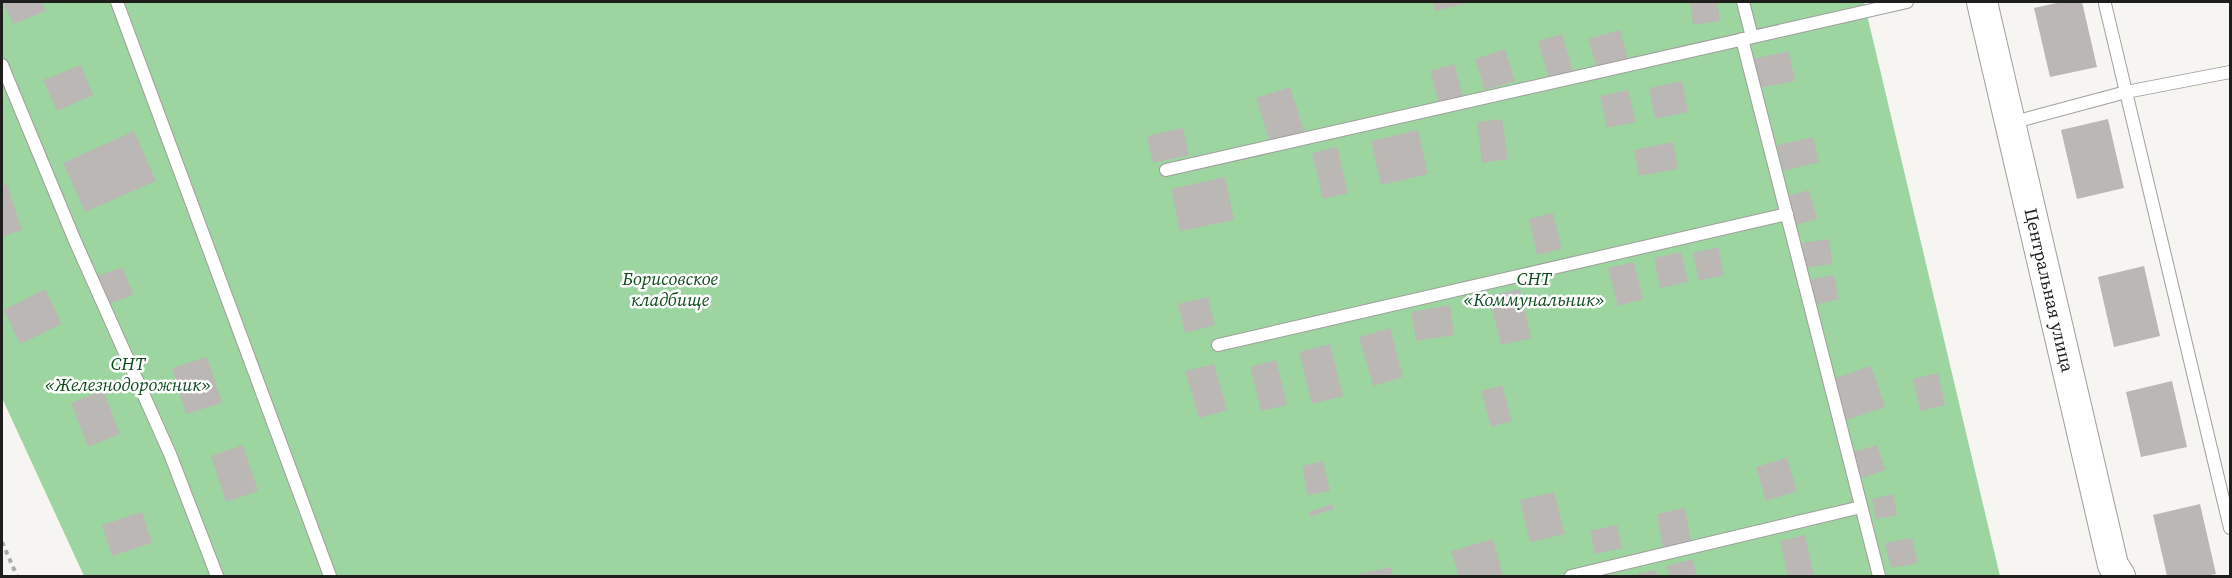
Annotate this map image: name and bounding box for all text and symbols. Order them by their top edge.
street label: Центральная улица [2018,205,2081,375]
park label: Борисовское кладбище [621,266,718,312]
park label: СНТ «Коммунальник» [1463,266,1605,312]
park label: СНТ «Железнодорожник» [45,351,211,397]

